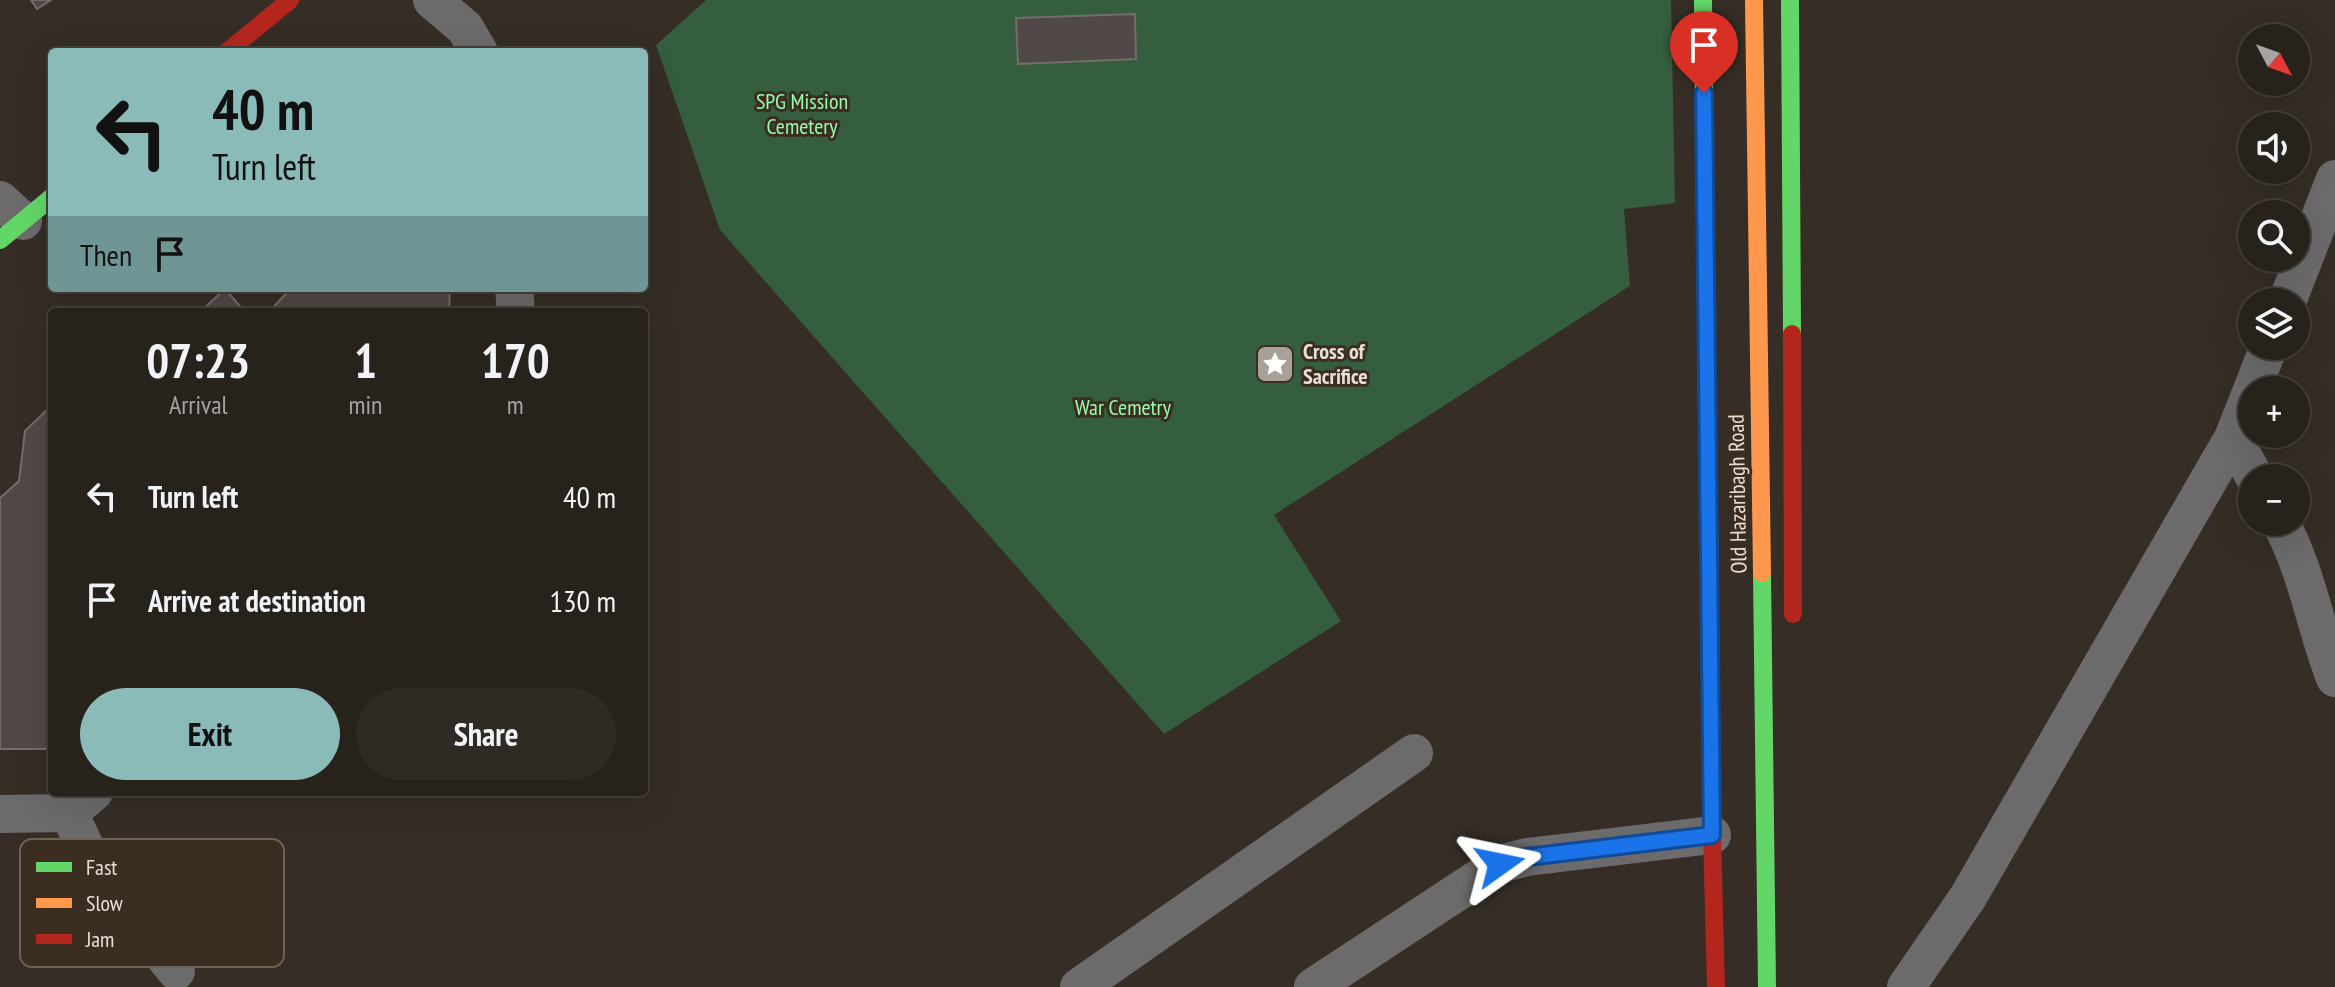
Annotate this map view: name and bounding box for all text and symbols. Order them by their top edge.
pin [1670,11,1738,93]
icon: arrive [1682,23,1726,67]
north arrow [2238,24,2310,96]
map controls [2238,24,2310,536]
text: 40 m [212,73,314,145]
icon: left [80,80,184,184]
park label: SPG Mission Cemetery [756,87,848,140]
button: sound [2238,112,2310,184]
text: Turn left [212,143,316,190]
button: search [2238,200,2310,272]
icon: arrive [148,232,192,276]
text: Then [80,235,132,274]
button: layers [2238,288,2310,360]
text: 07:23 [146,329,250,391]
text: 1 [354,329,377,391]
text: 170 [481,329,550,391]
place label: Cross of Sacrifice [1303,337,1368,390]
place icon: Cross of Sacrifice [1254,343,1296,385]
button: + [2238,376,2310,448]
text: Arrival [169,388,228,421]
text: min [348,388,382,421]
text: m [507,388,524,421]
park label: War Cemetry [1075,393,1172,421]
street label: Old Hazaribagh Road [1722,414,1752,574]
button: − [2238,464,2310,536]
icon: left [80,474,124,518]
text: Turn left [148,477,238,516]
text: 40 m [563,477,616,516]
icon: arrive [80,578,124,622]
text: Arrive at destination [148,581,366,620]
text: 130 m [550,581,616,620]
button: Exit [80,688,340,780]
button: Share [356,688,616,780]
position arrow [1458,822,1542,906]
legend [20,839,284,967]
text: Fast [86,853,117,881]
text: Slow [86,889,123,917]
text: Jam [85,925,114,953]

